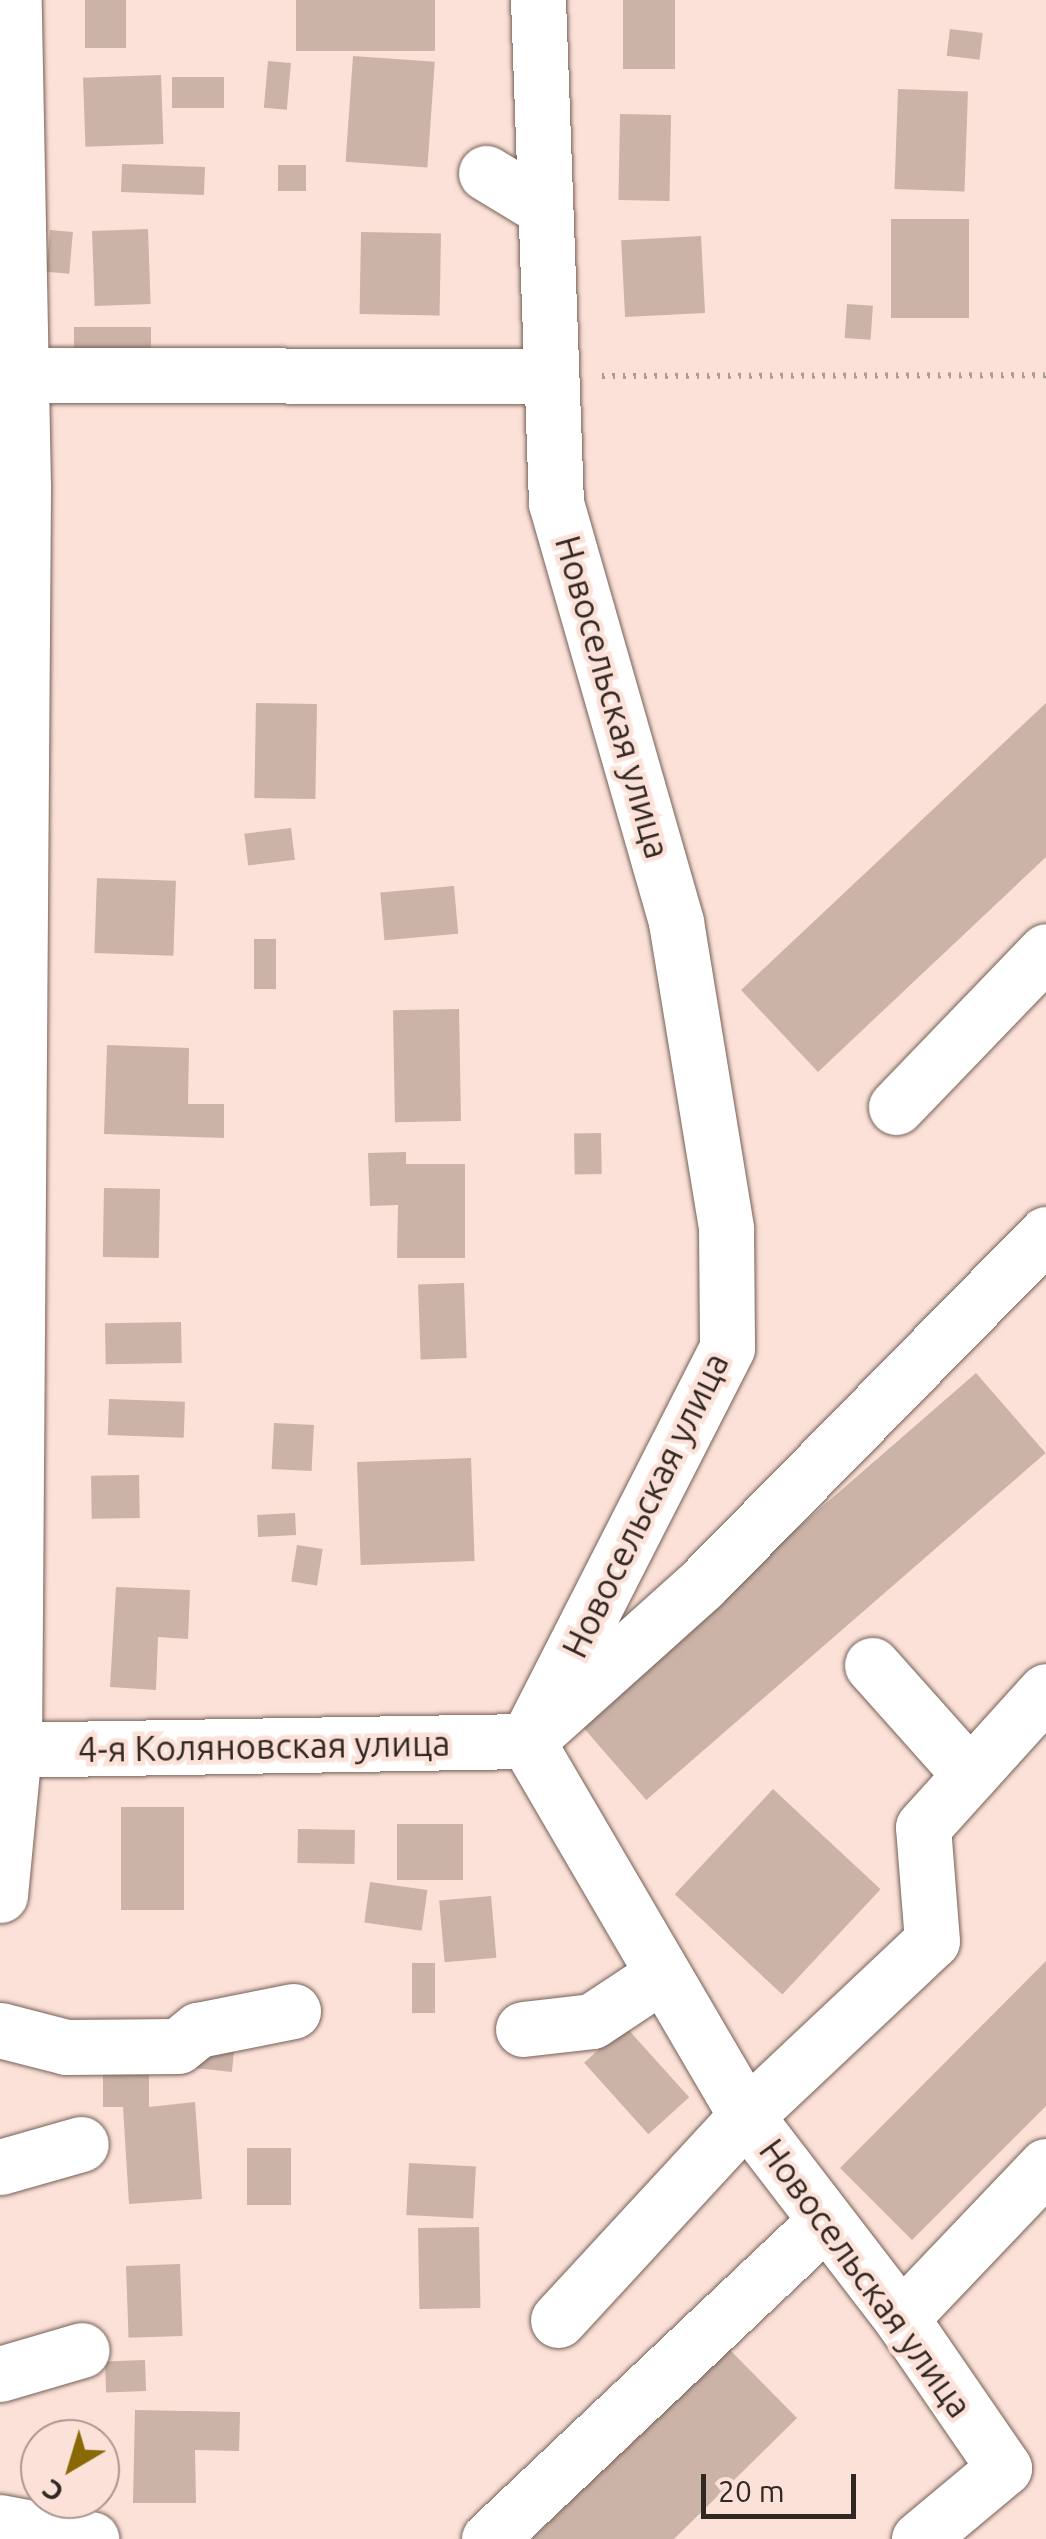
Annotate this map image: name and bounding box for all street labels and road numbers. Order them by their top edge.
street label: Новосельская улица [547,531,679,863]
street label: Новосельская улица [553,1346,737,1664]
street label: 4-я Коляновская улица [77,1722,451,1770]
street label: Новосельская улица [751,2131,981,2425]

